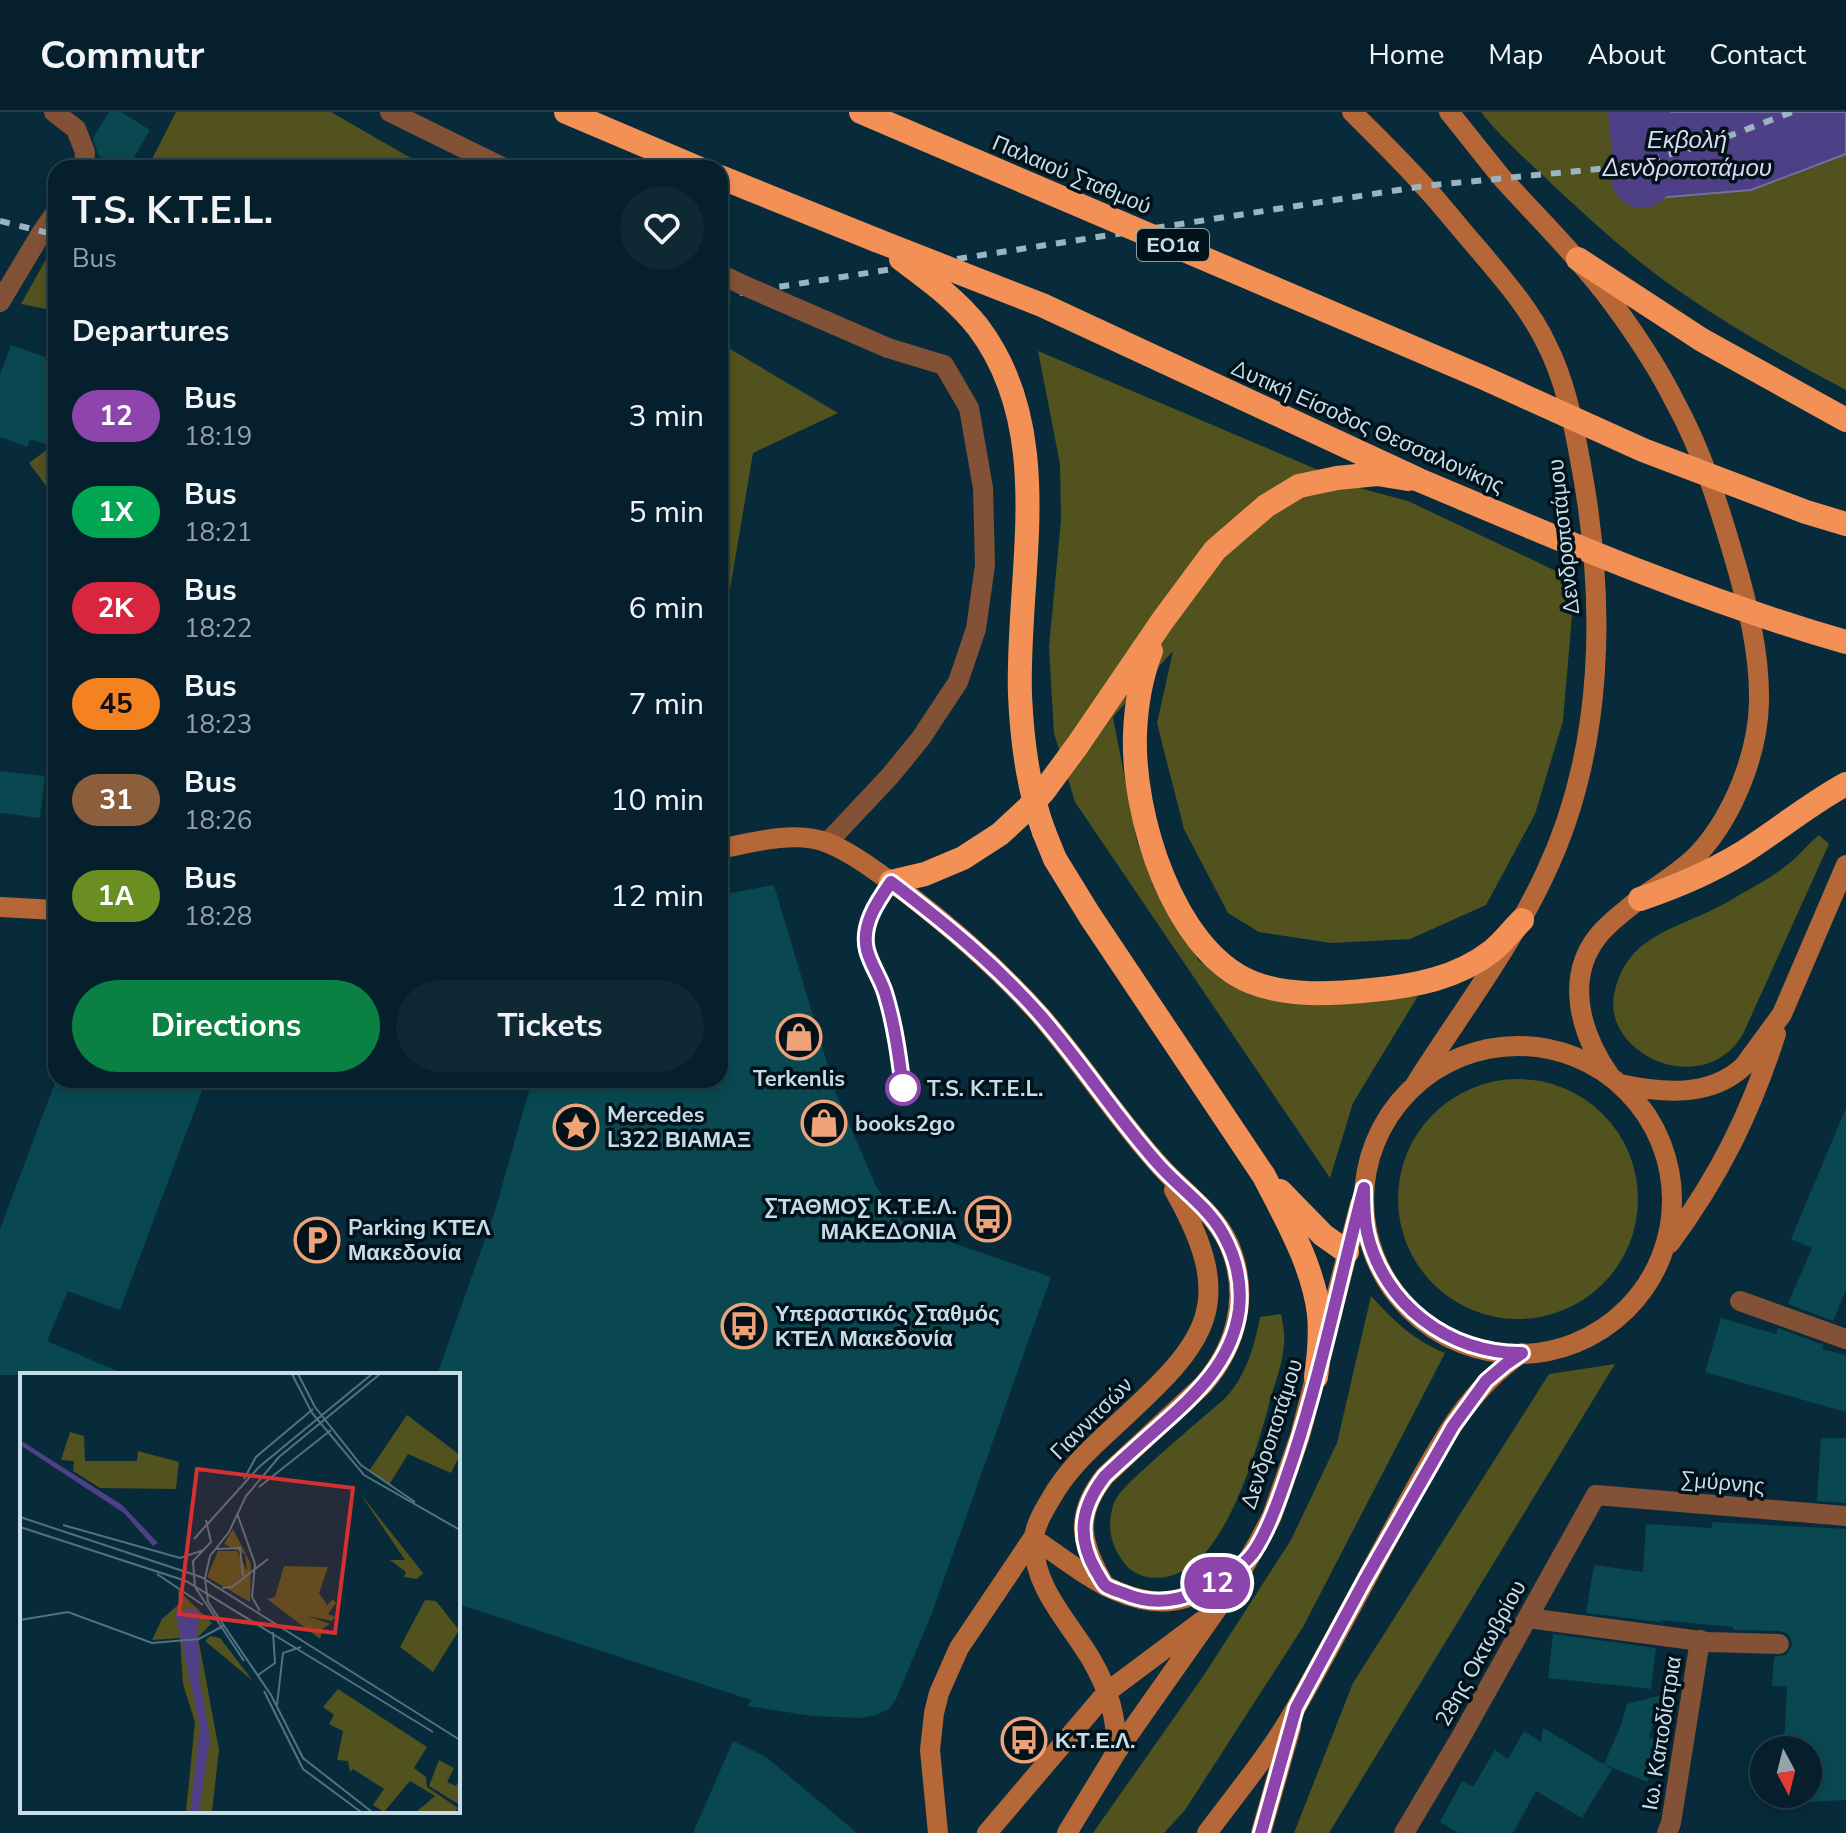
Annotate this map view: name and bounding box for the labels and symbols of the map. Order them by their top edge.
water label: Εκβολή Δενδροποτάμου [1602,124,1772,184]
street label: Παλαιού Σταθμού [988,128,1156,222]
road number: ΕΟ1α [1137,229,1209,261]
street label: Δυτική Είσοδος Θεσσαλονίκης [1226,353,1509,501]
street label: Δενδροποτάμου [1541,458,1587,616]
shop icon: Terkenlis [775,1013,823,1061]
place label: Terkenlis [753,1064,845,1094]
marker: T.S. K.T.E.L. [886,1071,920,1105]
place label: T.S. K.T.E.L. [927,1074,1044,1104]
shop icon: books2go [800,1099,848,1147]
place label: Mercedes L322 ΒΙΑΜΑΞ [607,1100,751,1155]
place icon: Mercedes L322 ΒΙΑΜΑΞ [552,1103,600,1151]
place label: books2go [855,1109,955,1139]
place label: ΣΤΑΘΜΟΣ Κ.Τ.Ε.Λ. ΜΑΚΕΔΟΝΙΑ [765,1192,957,1247]
bus stop icon: ΣΤΑΘΜΟΣ Κ.Τ.Ε.Λ. ΜΑΚΕΔΟΝΙΑ [964,1195,1012,1243]
place label: Parking ΚΤΕΛ Μακεδονία [348,1213,491,1268]
parking icon: Parking ΚΤΕΛ Μακεδονία [293,1216,341,1264]
place label: Υπεραστικός Σταθμός ΚΤΕΛ Μακεδονία [775,1299,1000,1354]
bus stop icon: Υπεραστικός Σταθμός ΚΤΕΛ Μακεδονία [720,1302,768,1350]
street label: Δενδροποτάμου [1234,1355,1310,1513]
street label: Γιαννιτσών [1044,1371,1140,1467]
inset map [20,1373,460,1813]
street label: Σμύρνης [1680,1464,1766,1502]
line badge: 12 [1181,1557,1253,1609]
street label: 28ης Οκτωβρίου [1428,1575,1533,1732]
street label: Ιω. Καποδίστρια [1635,1654,1689,1812]
bus stop icon: Κ.Τ.Ε.Λ. [1000,1716,1048,1764]
place label: Κ.Τ.Ε.Λ. [1055,1726,1136,1756]
north arrow [1750,1736,1822,1808]

